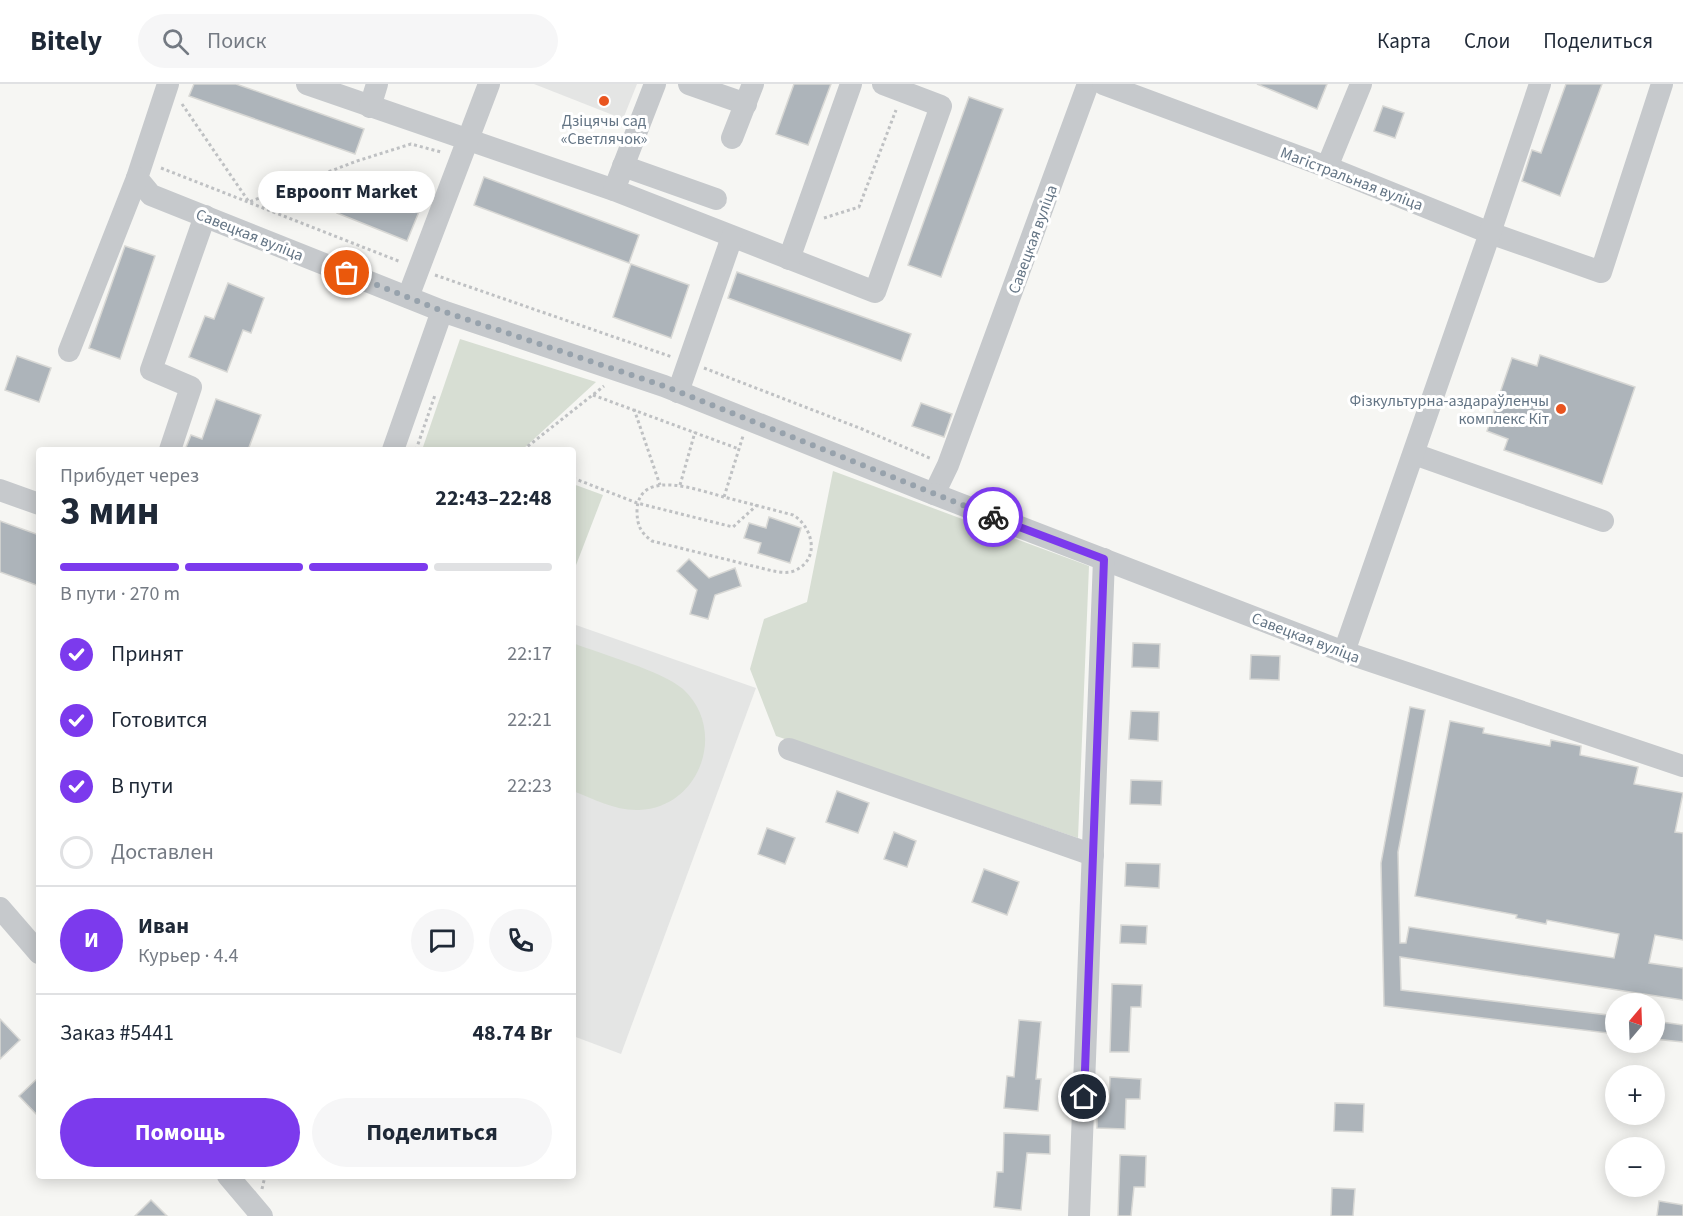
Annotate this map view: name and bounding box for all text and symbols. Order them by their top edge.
search box [138,14,558,68]
text: Bitely [30,21,102,61]
icon: search [159,25,192,58]
text: Поиск [207,25,266,57]
text: Карта [1377,26,1431,56]
text: Слои [1464,26,1510,56]
text: Поделиться [1543,26,1653,56]
marker: Дзіцячы сад «Светлячок» [597,94,611,108]
place label: Дзіцячы сад «Светлячок» [561,110,647,150]
street label: Магістральная вуліца [1277,142,1426,216]
callout: Евроопт Market [258,171,436,213]
text: Евроопт Market [275,178,418,206]
street label: Савецкая вуліца [1003,182,1063,297]
street label: Савецкая вуліца [192,203,307,267]
pin [321,247,372,298]
icon: bag [330,256,363,289]
place label: Фізкультурна-аздараўленчы комплекс Кіт [1350,390,1549,430]
marker: Фізкультурна-аздараўленчы комплекс Кіт [1554,402,1568,416]
text: Прибудет через [60,462,199,490]
text: 22:43–22:48 [435,482,552,514]
text: 3 мин [60,484,160,540]
courier [963,487,1023,547]
icon: bike [977,501,1010,534]
text: В пути · 270 m [60,580,180,608]
street label: Савецкая вуліца [1248,607,1363,669]
icon: check [60,638,93,671]
text: Принят [111,638,184,670]
text: 22:17 [507,640,552,668]
icon: check [60,704,93,737]
text: Готовится [111,704,208,736]
text: 22:21 [507,706,552,734]
icon: check [60,770,93,803]
text: В пути [111,770,173,802]
text: 22:23 [507,772,552,800]
text: Доставлен [111,836,214,868]
button: chat [411,909,474,972]
button: phone [489,909,552,972]
text: Иван [138,910,189,942]
text: И [84,924,99,956]
text: Курьер · 4.4 [138,942,238,970]
north arrow [1605,993,1665,1053]
map controls [1605,993,1665,1197]
text: Заказ #5441 [60,1017,174,1049]
text: 48.74 Br [472,1017,552,1049]
button: + [1605,1065,1665,1125]
pin [1058,1071,1109,1122]
icon: home [1067,1080,1100,1113]
button: Помощь [60,1098,300,1167]
button: Поделиться [312,1098,552,1167]
button: − [1605,1137,1665,1197]

